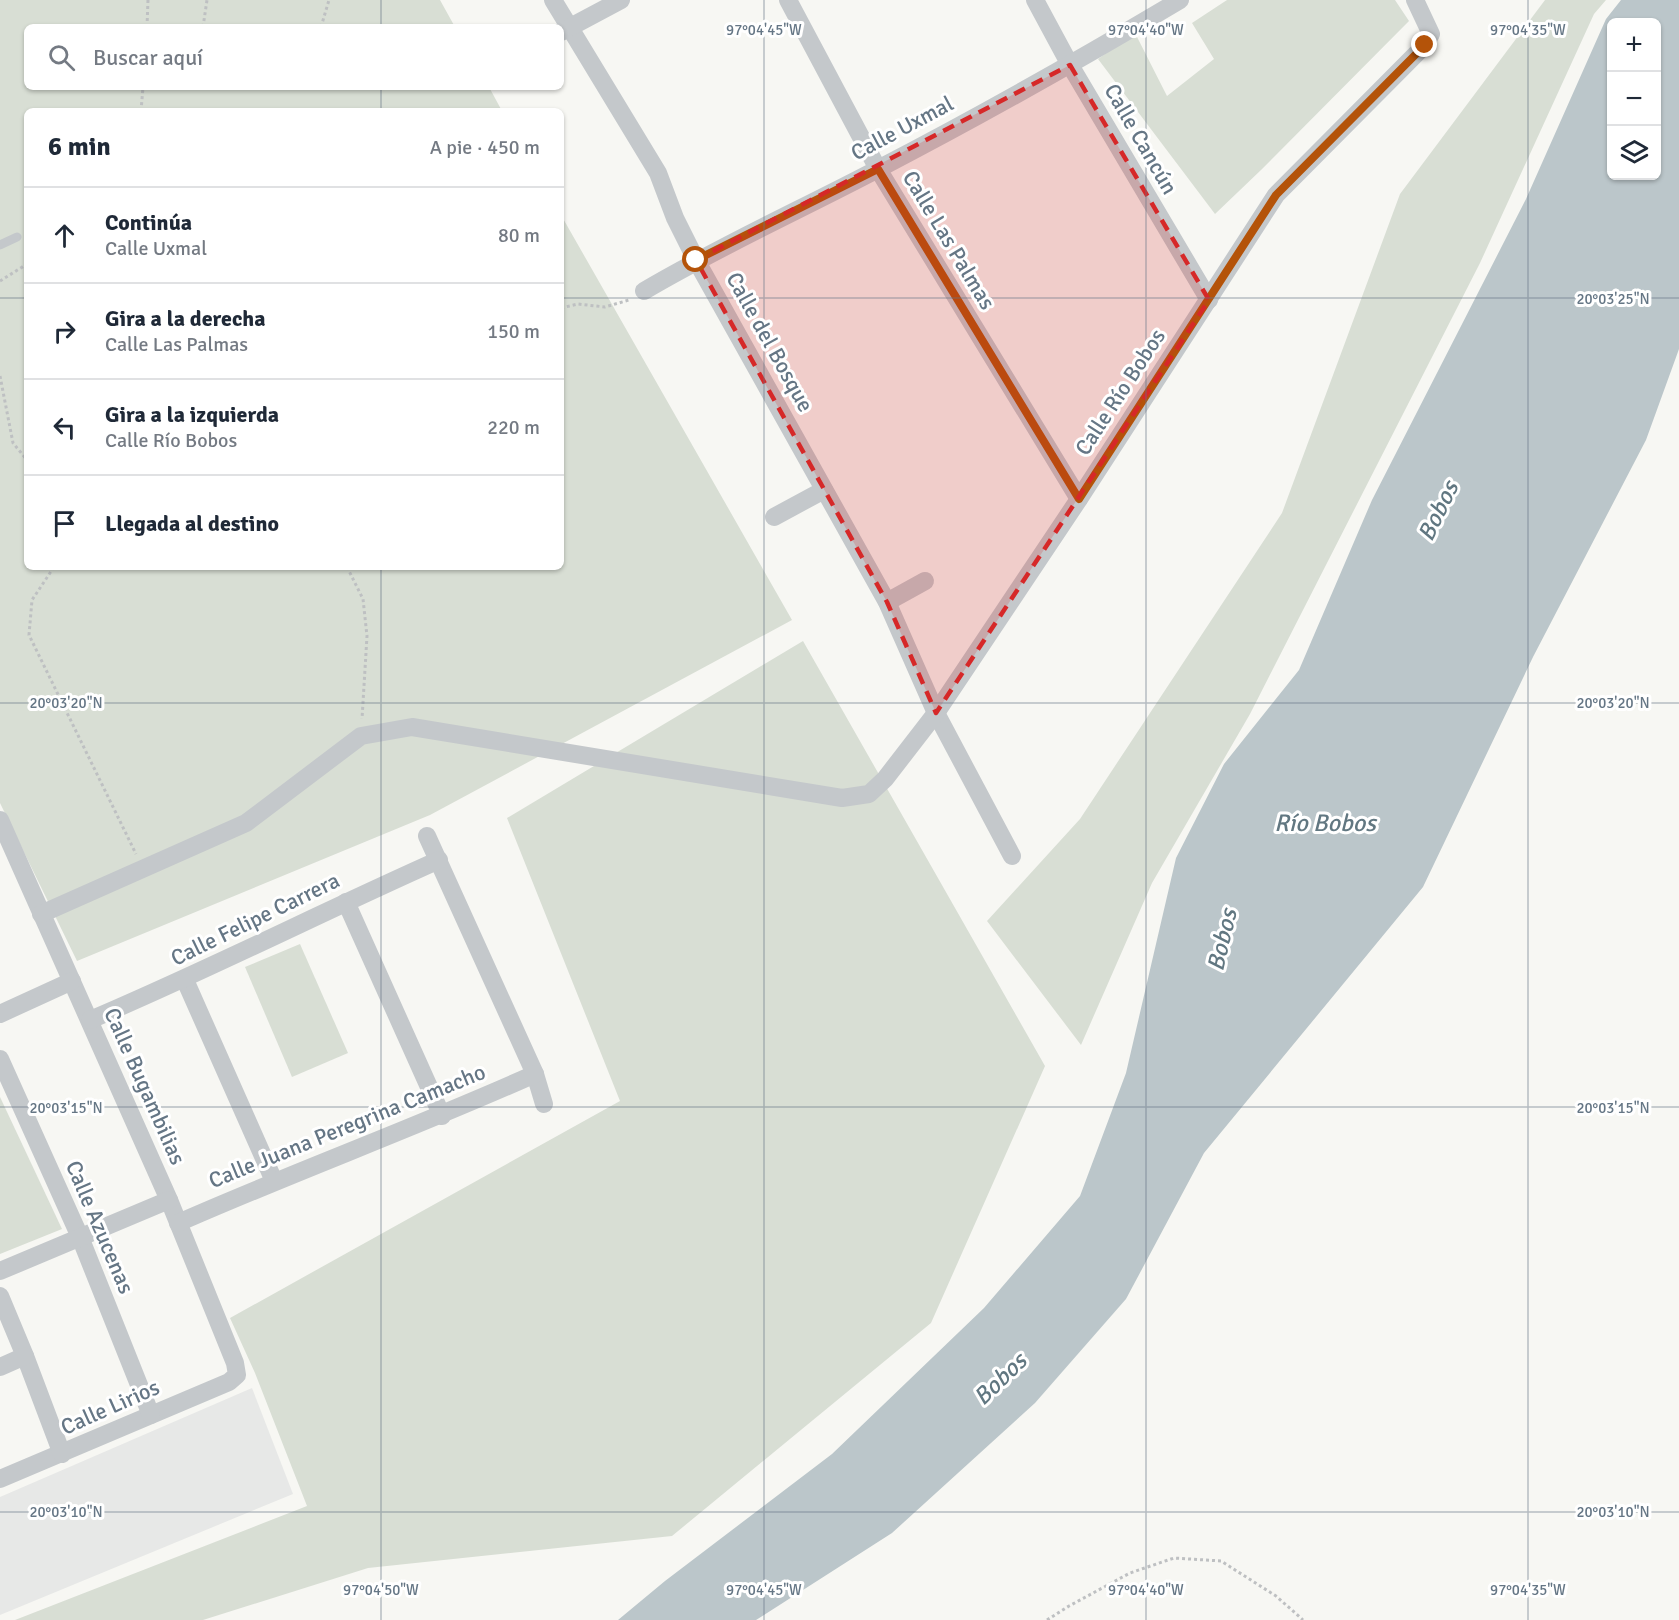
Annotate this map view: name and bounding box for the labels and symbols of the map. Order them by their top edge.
text: 97°04'45"W [726,21,802,39]
text: 97°04'40"W [1108,21,1184,39]
text: 97°04'35"W [1490,21,1566,39]
route end [1411,31,1437,57]
street label: Calle Cancún [1098,79,1184,199]
street label: Calle Uxmal [846,90,958,166]
street label: Calle Las Palmas [897,166,1001,314]
route start [682,246,708,272]
street label: Calle del Bosque [720,267,820,417]
text: 20°03'25"N [1576,290,1650,308]
street label: Calle Río Bobos [1069,324,1171,460]
water label: Bobos [1411,474,1466,546]
text: 20°03'20"N [29,694,103,712]
text: 20°03'20"N [1576,694,1650,712]
water label: Río Bobos [1274,808,1378,838]
street label: Calle Felipe Carrera [166,866,344,972]
water label: Bobos [1200,904,1244,974]
street label: Calle Bugambilias [98,1003,192,1169]
street label: Calle Juana Peregrina Camacho [205,1058,489,1194]
text: 20°03'15"N [29,1099,103,1117]
text: 20°03'15"N [1576,1099,1650,1117]
street label: Calle Azucenas [60,1156,140,1298]
water label: Bobos [967,1345,1035,1412]
street label: Calle Lirios [56,1373,164,1441]
text: 20°03'10"N [29,1503,103,1521]
text: 20°03'10"N [1576,1503,1650,1521]
text: 97°04'50"W [343,1581,419,1599]
text: 97°04'45"W [726,1581,802,1599]
text: 97°04'40"W [1108,1581,1184,1599]
text: 97°04'35"W [1490,1581,1566,1599]

